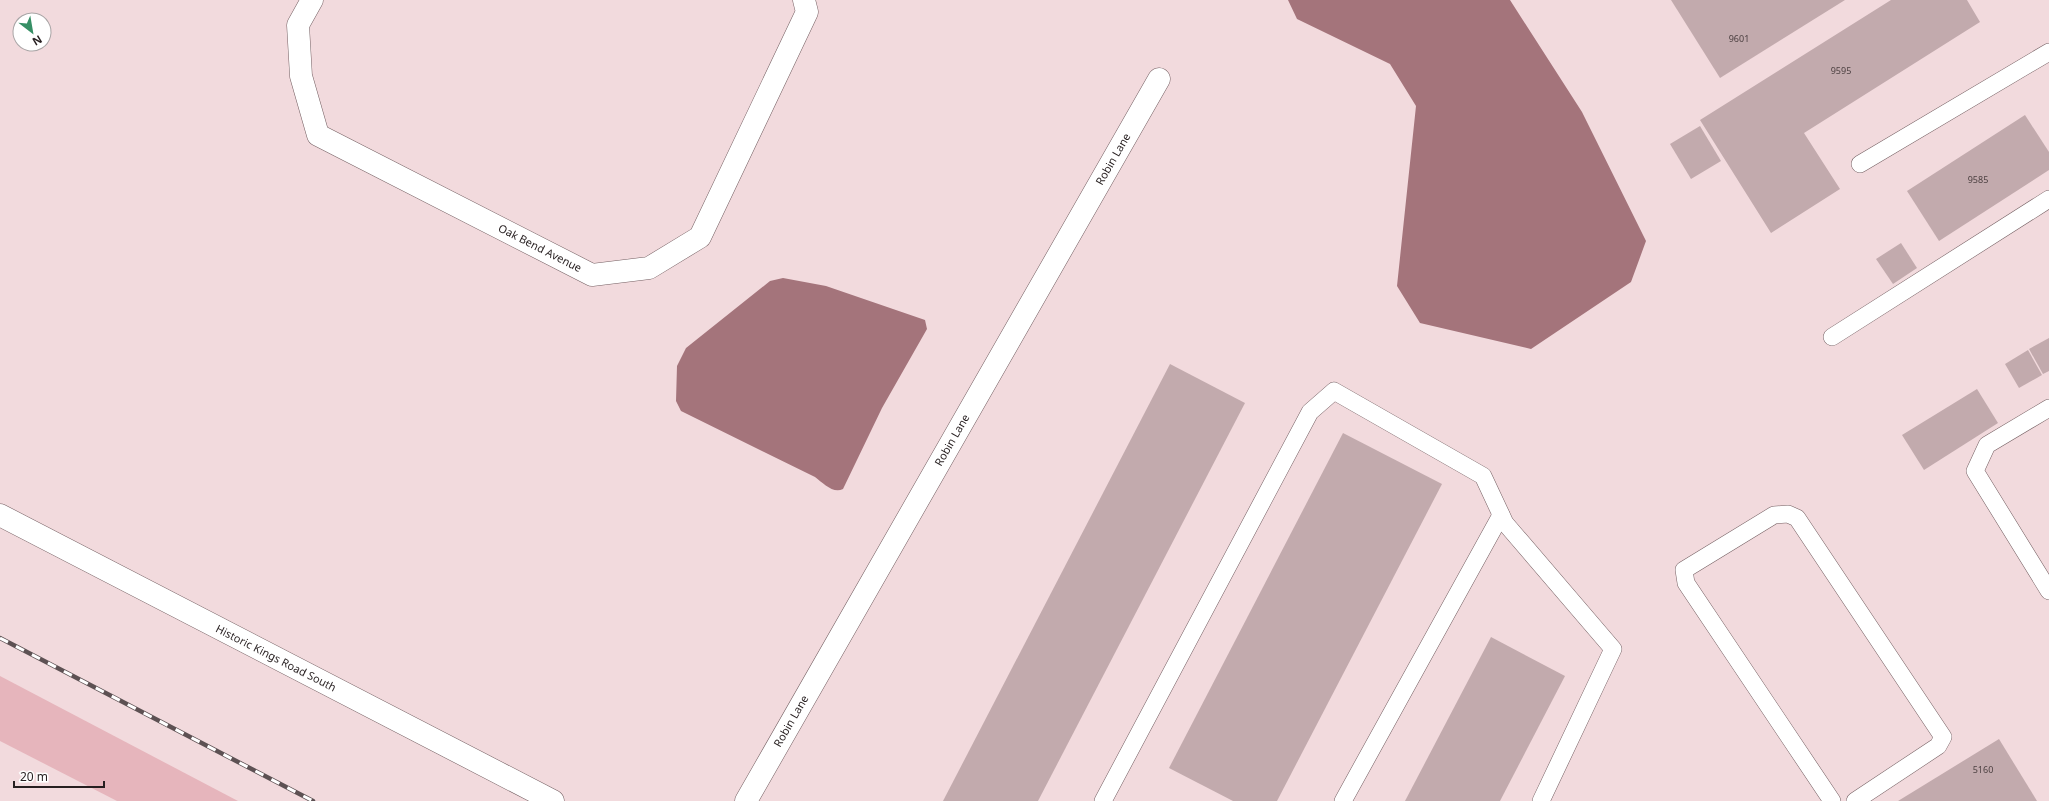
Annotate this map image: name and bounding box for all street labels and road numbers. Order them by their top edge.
street label: Robin Lane [1092,130,1133,187]
street label: Oak Bend Avenue [496,220,585,275]
street label: Robin Lane [931,411,972,468]
street label: Historic Kings Road South [213,621,339,694]
street label: Robin Lane [770,692,811,749]

